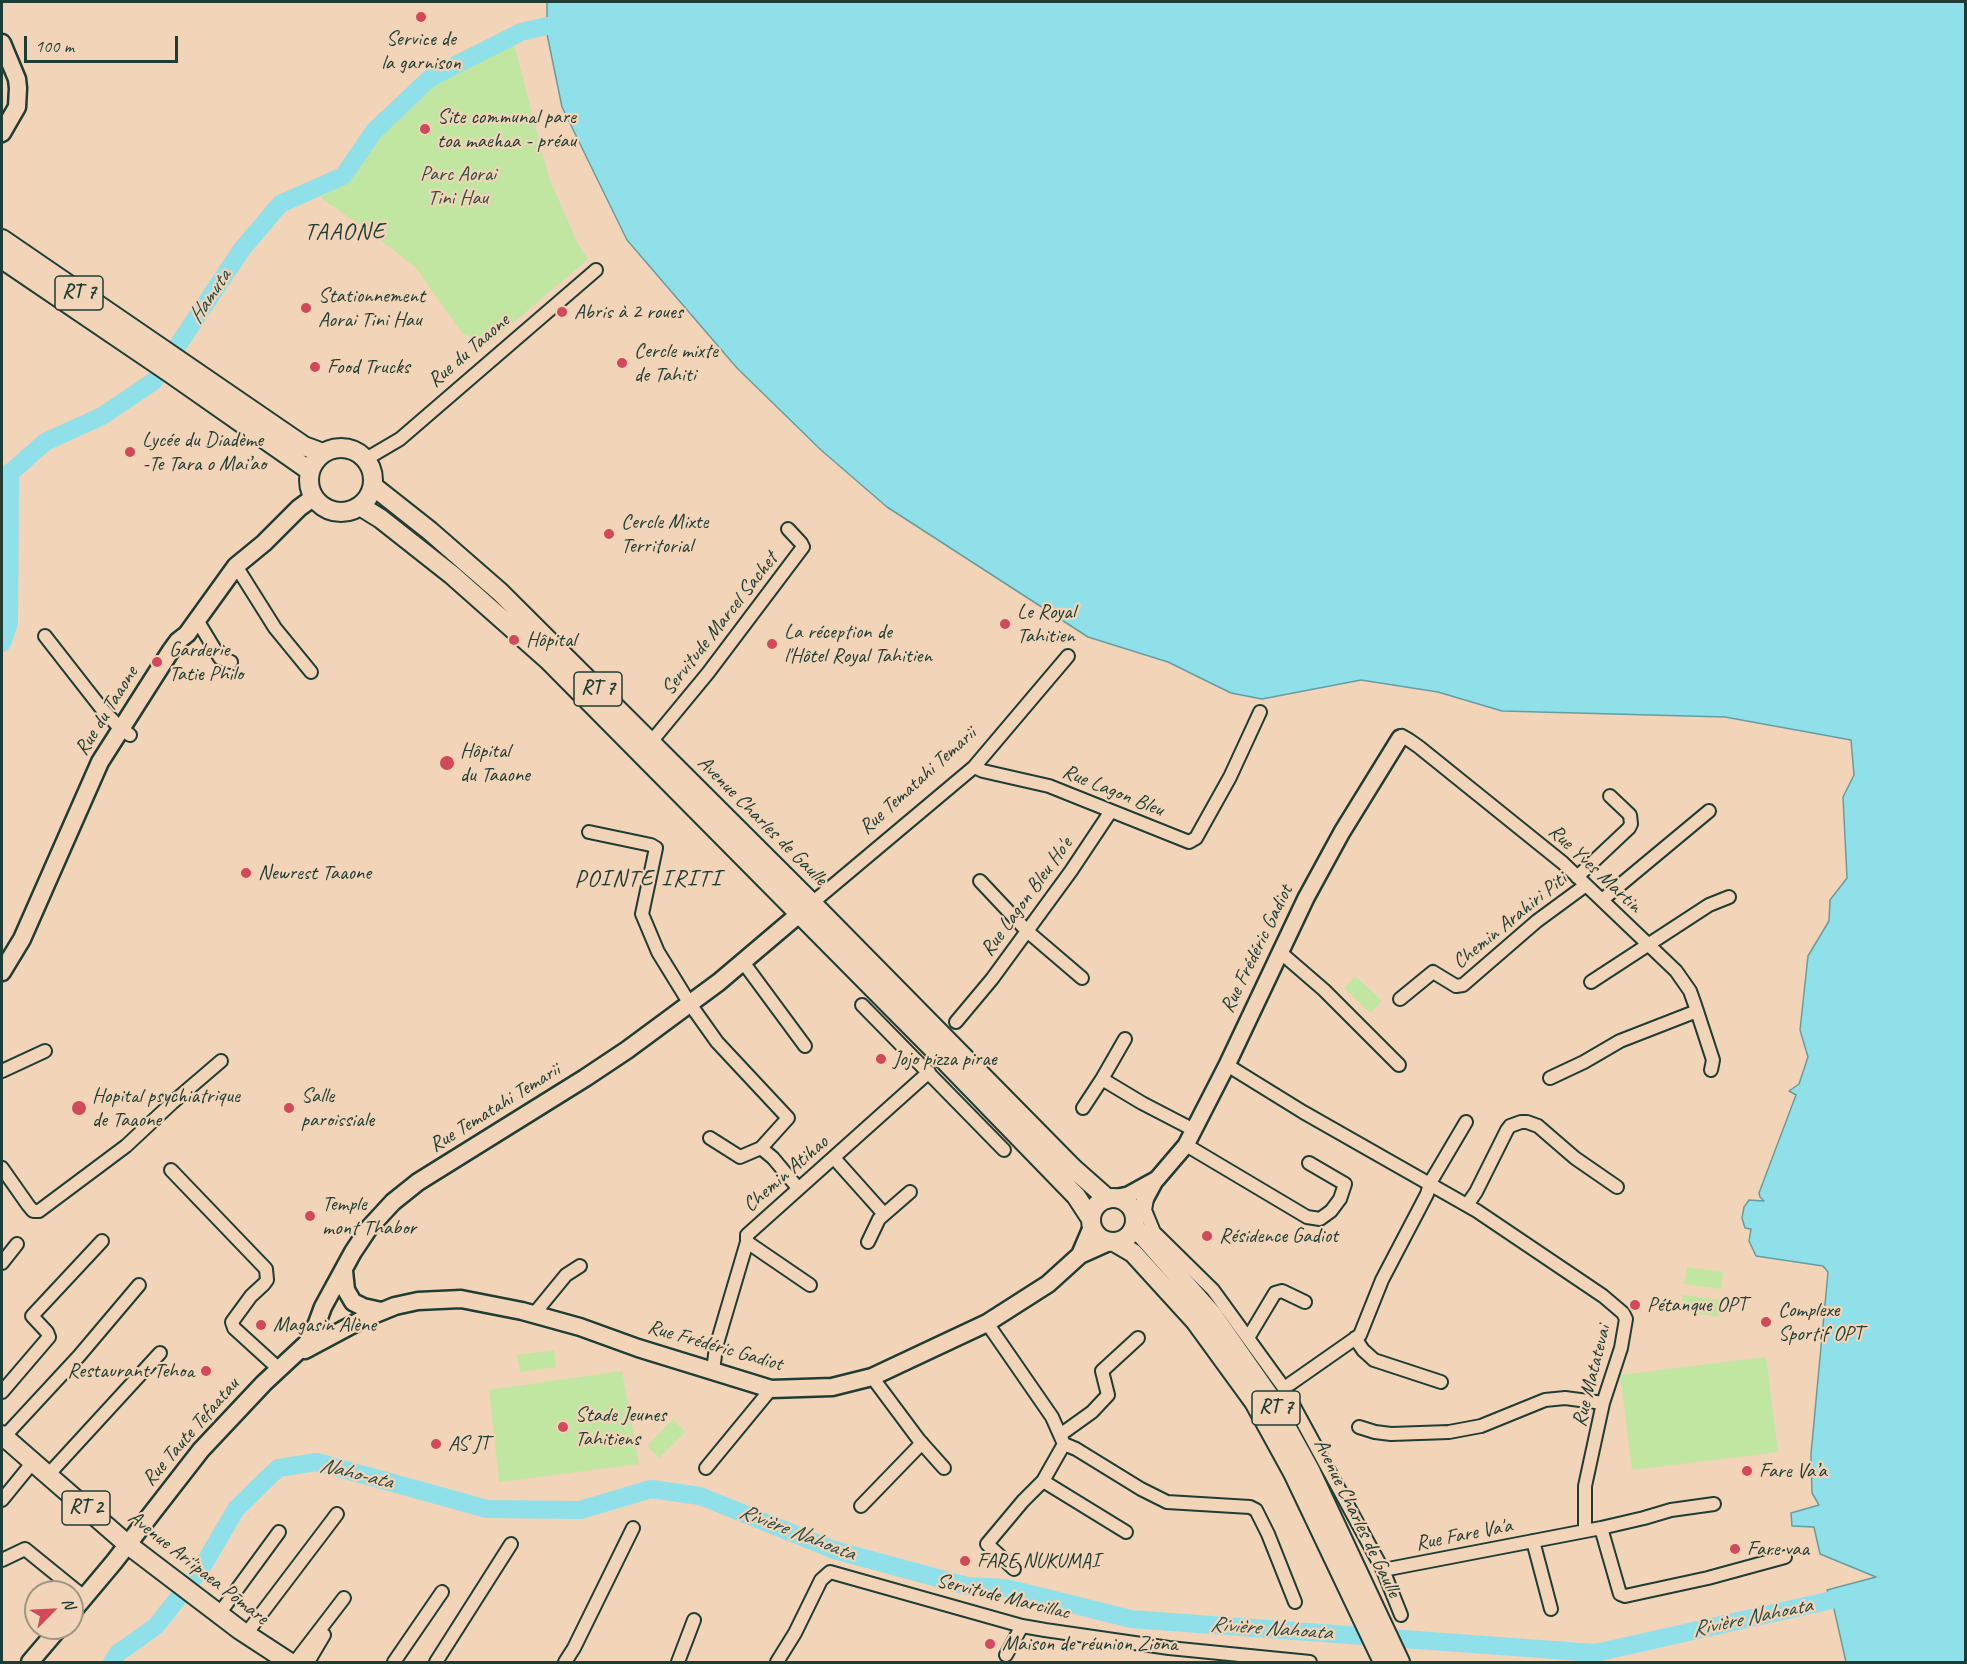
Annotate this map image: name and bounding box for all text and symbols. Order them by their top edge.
marker: Service de la garnison [414,10,428,24]
scale bar [27,24,182,62]
place label: Service de la garnison [381,26,461,76]
text: 100 m [35,35,74,57]
place label: Site communal pare toa maehaa - préau [437,104,576,154]
marker: Site communal pare toa maehaa - préau [418,122,432,136]
park label: Parc Aorai Tini Hau [420,161,496,211]
district label: TAAONE [305,219,385,247]
water label: Hamuta [183,265,237,329]
road number: RT 7 [55,276,103,310]
place label: Stationnement Aorai Tini Hau [318,283,425,333]
place label: Abris à 2 roues [574,299,683,325]
marker: Stationnement Aorai Tini Hau [299,301,313,315]
marker: Abris à 2 roues [555,305,569,319]
street label: Rue du Taaone [423,309,515,393]
place label: Cercle mixte de Tahiti [634,338,718,388]
place label: Food Trucks [327,354,410,380]
marker: Cercle mixte de Tahiti [615,356,629,370]
marker: Food Trucks [308,360,322,374]
place label: Lycée du Diadème -Te Tara o Mai’ao [142,427,266,477]
marker: Lycée du Diadème -Te Tara o Mai’ao [123,445,137,459]
place label: Cercle Mixte Territorial [621,509,708,559]
marker: Cercle Mixte Territorial [602,527,616,541]
street label: Servitude Marcel Sachet [656,547,784,701]
place label: Le Royal Tahitien [1017,599,1075,649]
marker: Le Royal Tahitien [998,617,1012,631]
place label: La réception de l'Hôtel Royal Tahitien [784,619,932,669]
place label: Hôpital [526,627,576,653]
marker: Hôpital [507,633,521,647]
place label: Garderie Tatie Philo [169,637,243,687]
marker: La réception de l'Hôtel Royal Tahitien [765,637,779,651]
marker: Garderie Tatie Philo [150,655,164,669]
street label: Rue du Taaone [70,662,144,760]
road number: RT 7 [574,672,622,706]
street label: Rue Tematahi Temarii [854,722,982,840]
place label: Hôpital du Taaone [460,738,530,788]
street label: Avenue Charles de Gaulle [692,751,832,891]
marker: Hôpital du Taaone [438,754,456,772]
street label: Rue Lagon Bleu [1059,759,1167,823]
street label: Rue Yves Martin [1543,819,1647,919]
street label: Rue Lagon Bleu Ho'e [975,833,1079,961]
place label: Newrest Taaone [258,860,371,886]
marker: Newrest Taaone [239,866,253,880]
district label: POINTE IRITI [575,866,721,894]
street label: Chemin Arahiri Piti [1448,867,1572,975]
street label: Rue Frédéric Gadiot [1215,881,1299,1017]
place label: Jojo pizza pirae [893,1046,997,1072]
marker: Jojo pizza pirae [874,1052,888,1066]
street label: Rue Tematahi Temarii [425,1058,565,1158]
place label: Hopital psychiatrique de Taaone [92,1083,240,1133]
place label: Salle paroissiale [301,1083,374,1133]
marker: Hopital psychiatrique de Taaone [70,1099,88,1117]
marker: Salle paroissiale [282,1101,296,1115]
street label: Chemin Atihao [738,1130,834,1218]
place label: Temple mont Thabor [322,1191,416,1241]
marker: Temple mont Thabor [303,1209,317,1223]
place label: Résidence Gadiot [1219,1223,1338,1249]
marker: Résidence Gadiot [1200,1229,1214,1243]
place label: Pétanque OPT [1647,1292,1747,1318]
place label: Complexe Sportif OPT [1778,1297,1863,1347]
marker: Pétanque OPT [1628,1298,1642,1312]
place label: Magasin Alène [273,1312,376,1338]
street label: Rue Frédéric Gadiot [645,1315,785,1377]
marker: Complexe Sportif OPT [1759,1315,1773,1329]
marker: Magasin Alène [254,1318,268,1332]
street label: Rue Matatevai [1567,1323,1617,1429]
place label: Restaurant Tehoa [67,1358,194,1384]
marker: Restaurant Tehoa [199,1364,213,1378]
street label: Rue Taute Tefaatau [137,1373,245,1491]
road number: RT 7 [1252,1391,1300,1425]
place label: Stade Jeunes Tahitiens [575,1402,666,1452]
marker: Stade Jeunes Tahitiens [556,1420,570,1434]
place label: AS JT [448,1431,489,1457]
street label: Avenue Charles de Gaulle [1308,1434,1406,1602]
marker: AS JT [429,1437,443,1451]
water label: Naho-ata [317,1452,395,1496]
place label: Fare Va’a [1759,1458,1827,1484]
marker: Fare Va’a [1740,1464,1754,1478]
road number: RT 2 [62,1491,110,1525]
water label: Rivière Nahoata [735,1499,859,1567]
street label: Avenue Ari'ipaea Pōmare [123,1505,273,1631]
street label: Rue Fare Va'a [1414,1513,1514,1557]
place label: Fare vaa [1747,1536,1809,1562]
marker: Fare vaa [1728,1542,1742,1556]
place label: FARE NUKUMAI [977,1548,1099,1574]
marker: FARE NUKUMAI [958,1554,972,1568]
street label: Servitude Marcillac [934,1568,1072,1626]
north arrow [24,1580,84,1640]
water label: Rivière Nahoata [1690,1592,1814,1644]
text: N [57,1595,80,1612]
water label: Rivière Nahoata [1209,1612,1333,1646]
place label: Maison de réunion Ziona [1002,1631,1177,1657]
marker: Maison de réunion Ziona [983,1637,997,1651]

